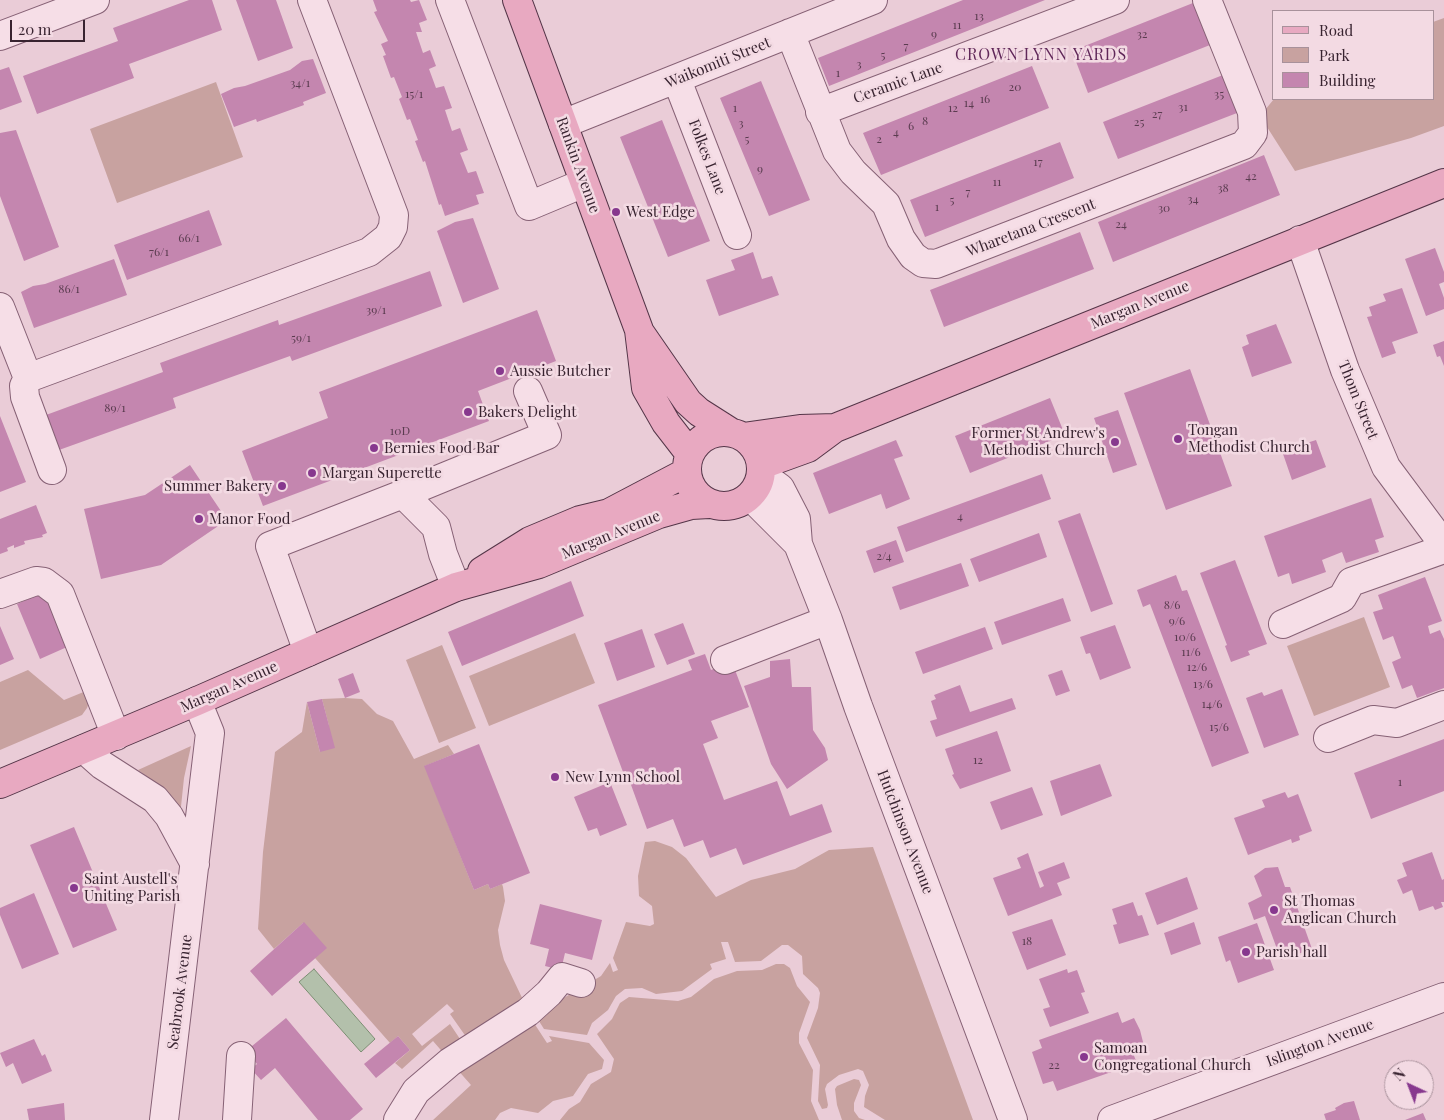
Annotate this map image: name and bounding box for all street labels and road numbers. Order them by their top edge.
street label: Waikomiti Street [663,34,773,92]
street label: Ceramic Lane [851,59,945,107]
street label: Rankin Avenue [552,114,604,216]
street label: Folkes Lane [684,117,730,197]
street label: Wharetana Crescent [964,195,1098,261]
street label: Margan Avenue [1088,277,1192,333]
street label: Thom Street [1334,358,1382,442]
street label: Margan Avenue [559,507,663,563]
street label: Margan Avenue [178,658,280,716]
street label: Hutchinson Avenue [873,767,937,897]
street label: Seabrook Avenue [164,933,196,1051]
street label: Islington Avenue [1264,1015,1376,1071]

